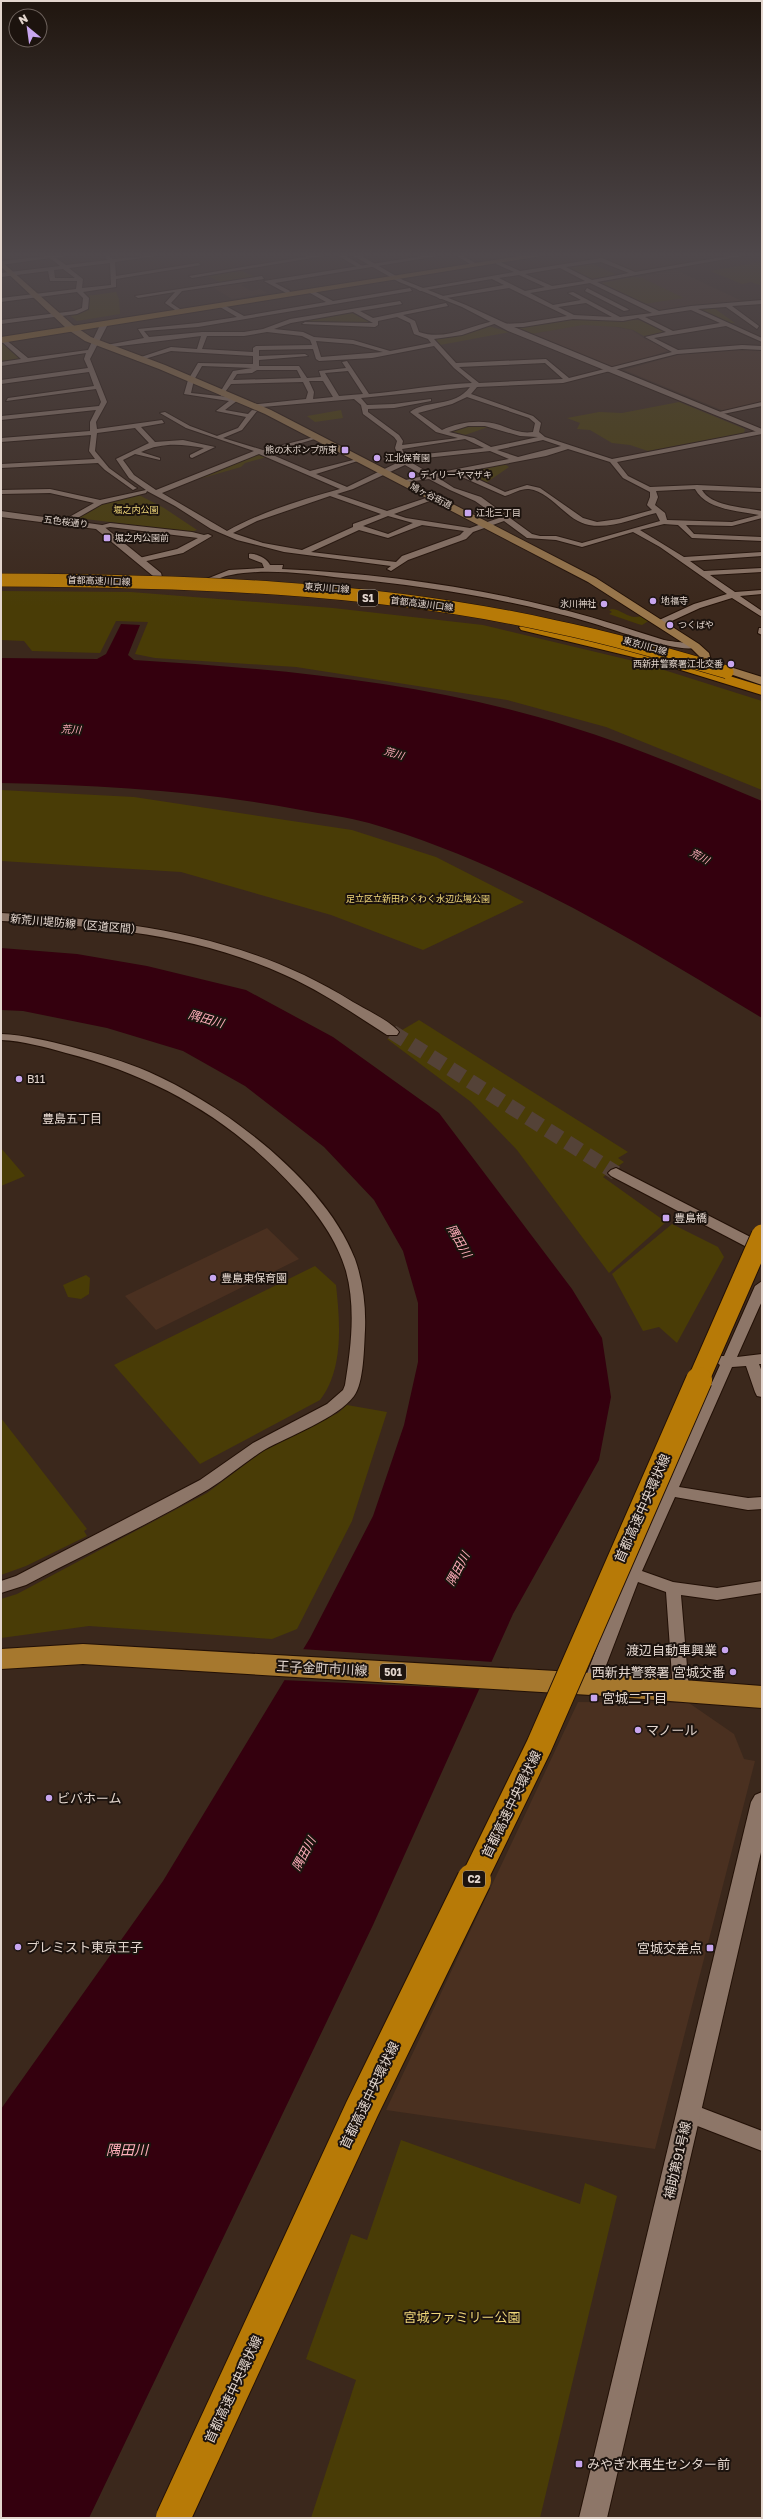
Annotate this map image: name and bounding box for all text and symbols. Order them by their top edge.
north arrow [8,8,48,48]
text: N [16,11,30,27]
place label: 熊の木ポンプ所東 [265,444,337,455]
marker: 熊の木ポンプ所東 [340,445,350,455]
place label: 江北保育園 [385,452,430,463]
marker: 江北保育園 [372,453,382,463]
place label: デイリーヤマザキ [420,469,492,480]
marker: デイリーヤマザキ [407,470,417,480]
street label: 鳩ヶ谷街道 [409,480,454,511]
park label: 堀之内公園 [113,504,159,515]
place label: 江北三丁目 [476,507,521,518]
marker: 江北三丁目 [463,508,473,518]
street label: 五色桜通り [43,513,89,530]
place label: 堀之内公園前 [115,532,169,543]
marker: 堀之内公園前 [102,533,112,543]
street label: 首都高速川口線 [67,574,132,587]
street label: 東京川口線 [304,580,351,595]
road number: S1 [358,590,378,606]
street label: 首都高速川口線 [390,594,455,613]
place label: 地福寺 [661,595,688,606]
marker: 地福寺 [648,596,658,606]
place label: 氷川神社 [560,598,596,609]
marker: 氷川神社 [599,599,609,609]
place label: つくばや [678,619,714,630]
marker: つくばや [665,620,675,630]
street label: 東京川口線 [622,634,669,657]
place label: 西新井警察署江北交番 [633,658,723,669]
marker: 西新井警察署江北交番 [726,659,736,669]
water label: 荒川 [61,722,82,736]
water label: 荒川 [383,744,406,762]
water label: 荒川 [688,846,713,866]
park label: 足立区立新田わくわく水辺広場公園 [346,893,490,904]
street label: 新荒川堤防線（区道区間） [10,911,142,936]
water label: 隅田川 [187,1006,227,1031]
place label: B11 [27,1072,45,1085]
marker: B11 [14,1074,24,1084]
district label: 豊島五丁目 [42,1111,102,1126]
place label: 豊島橋 [674,1211,707,1224]
marker: 豊島橋 [661,1213,671,1223]
water label: 隅田川 [444,1221,476,1262]
place label: 豊島東保育園 [221,1271,287,1284]
marker: 豊島東保育園 [208,1273,218,1283]
street label: 首都高速中央環状線 [611,1451,673,1565]
water label: 隅田川 [442,1548,474,1588]
place label: 渡辺自動車興業 [626,1642,717,1658]
marker: 渡辺自動車興業 [720,1645,730,1655]
street label: 王子金町市川線 [276,1658,368,1678]
road number: 501 [380,1664,406,1680]
place label: 西新井警察署 宮城交番 [592,1664,725,1680]
marker: 西新井警察署 宮城交番 [728,1667,738,1677]
place label: 宮城二丁目 [602,1690,667,1706]
marker: 宮城二丁目 [589,1693,599,1703]
place label: マノール [646,1722,698,1738]
marker: マノール [633,1725,643,1735]
street label: 首都高速中央環状線 [478,1748,544,1860]
place label: ビバホーム [57,1790,122,1806]
marker: ビバホーム [44,1793,54,1803]
water label: 隅田川 [288,1833,320,1873]
road number: C2 [463,1871,485,1887]
place label: プレミスト東京王子 [26,1939,143,1955]
place label: 宮城交差点 [637,1940,702,1956]
marker: プレミスト東京王子 [13,1942,23,1952]
marker: 宮城交差点 [705,1943,715,1953]
street label: 首都高速中央環状線 [336,2039,402,2151]
street label: 補助第91号線 [660,2120,694,2200]
water label: 隅田川 [106,2141,150,2158]
park label: 宮城ファミリー公園 [403,2309,521,2325]
street label: 首都高速中央環状線 [201,2333,265,2445]
place label: みやぎ水再生センター前 [587,2456,730,2472]
marker: みやぎ水再生センター前 [574,2459,584,2469]

